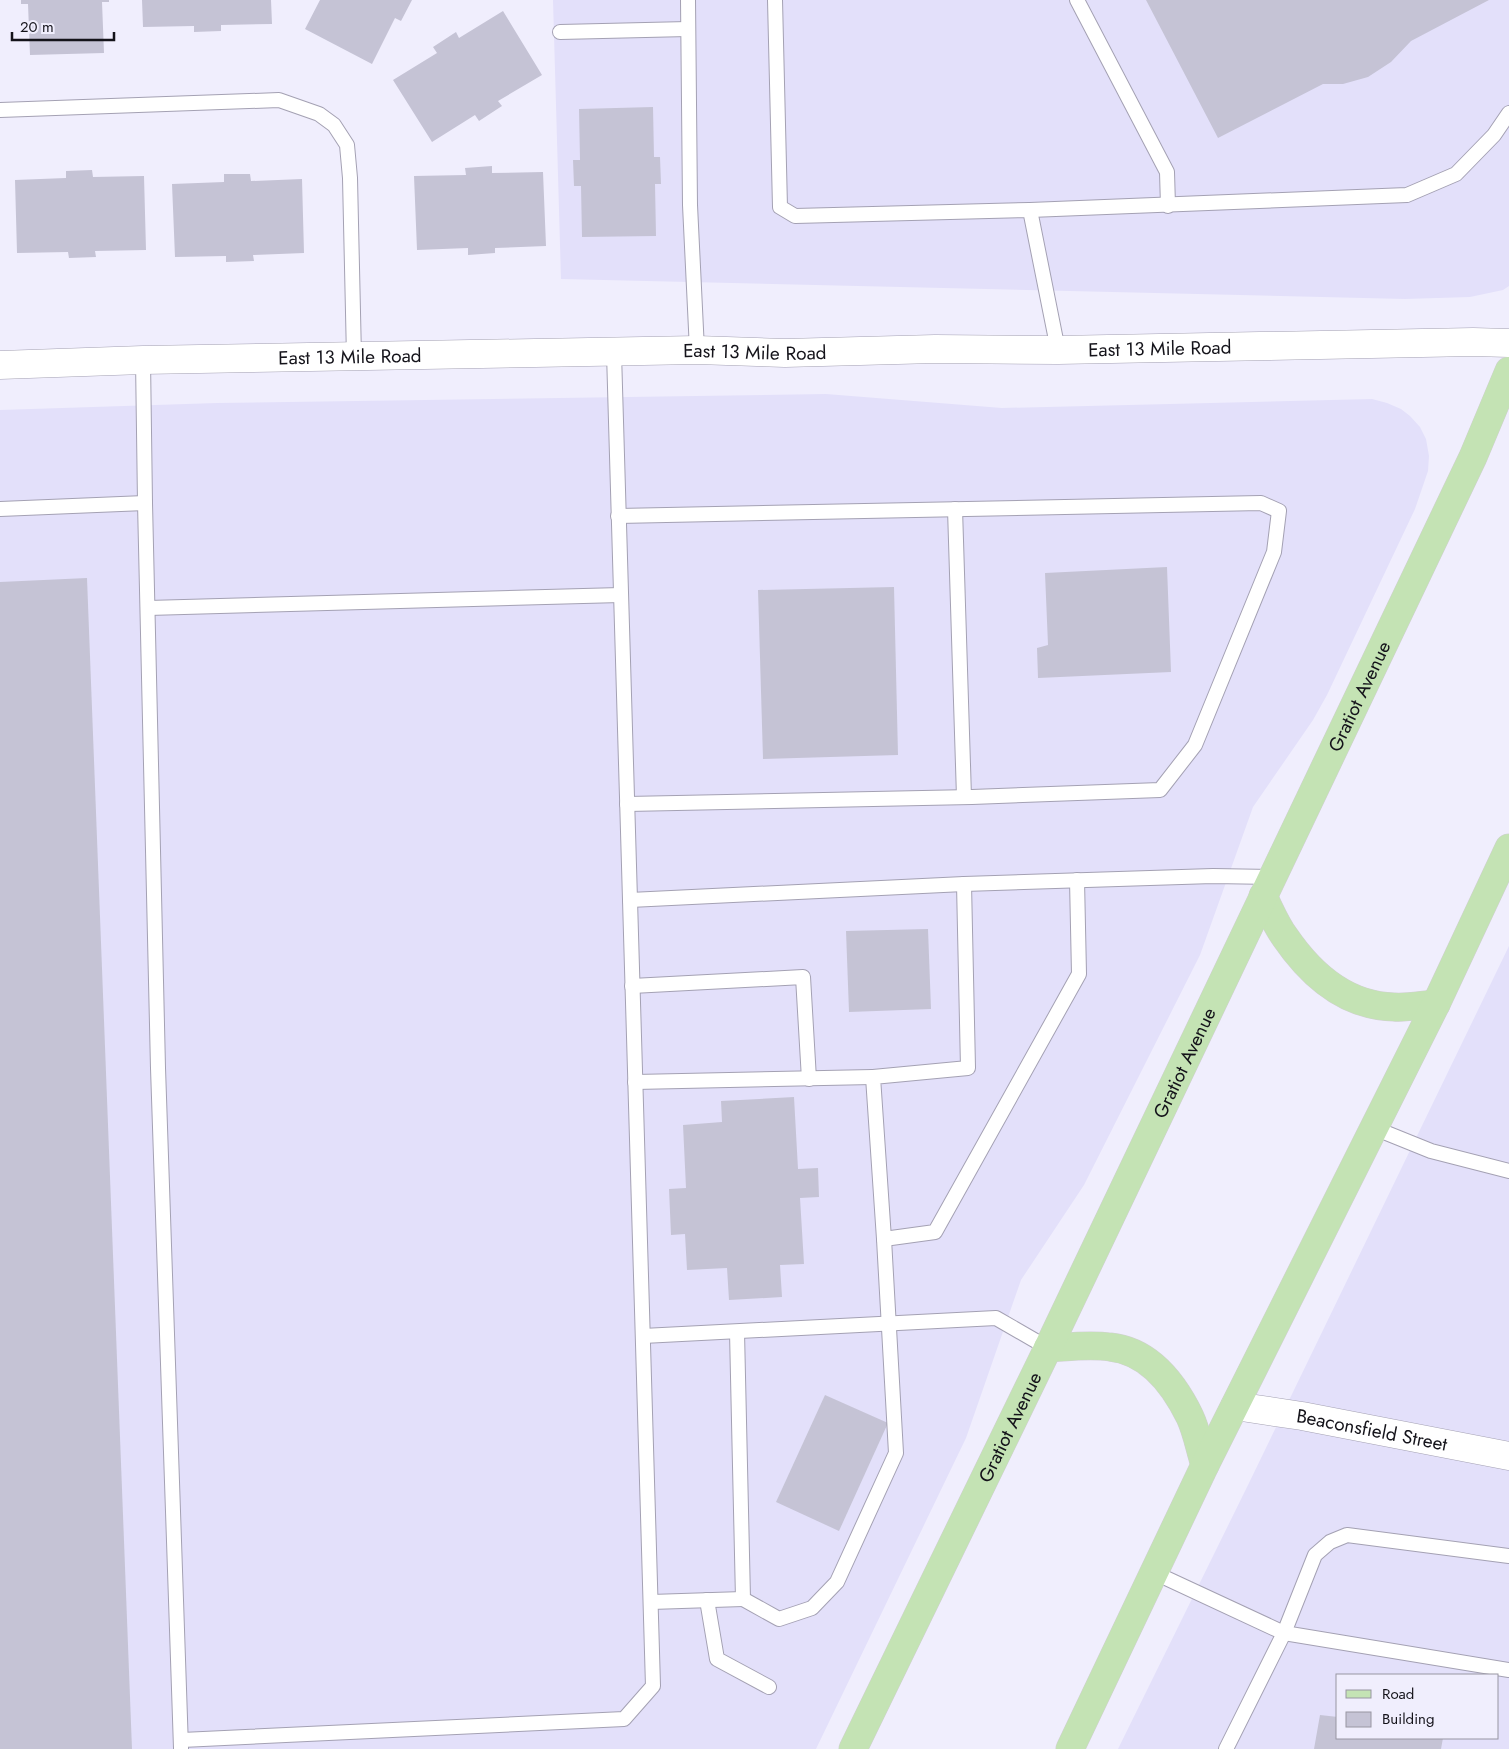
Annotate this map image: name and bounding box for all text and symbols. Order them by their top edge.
scale bar [12,10,115,42]
text: 20 m [20,16,54,38]
street label: East 13 Mile Road [1088,333,1232,363]
street label: East 13 Mile Road [683,336,827,367]
street label: East 13 Mile Road [278,341,422,371]
street label: Gratiot Avenue [1321,636,1397,756]
street label: Gratiot Avenue [1146,1003,1222,1123]
street label: Gratiot Avenue [971,1367,1048,1487]
street label: Beaconsfield Street [1295,1402,1450,1457]
legend [1336,1674,1499,1739]
text: Road [1382,1683,1414,1705]
text: Building [1382,1708,1434,1730]

